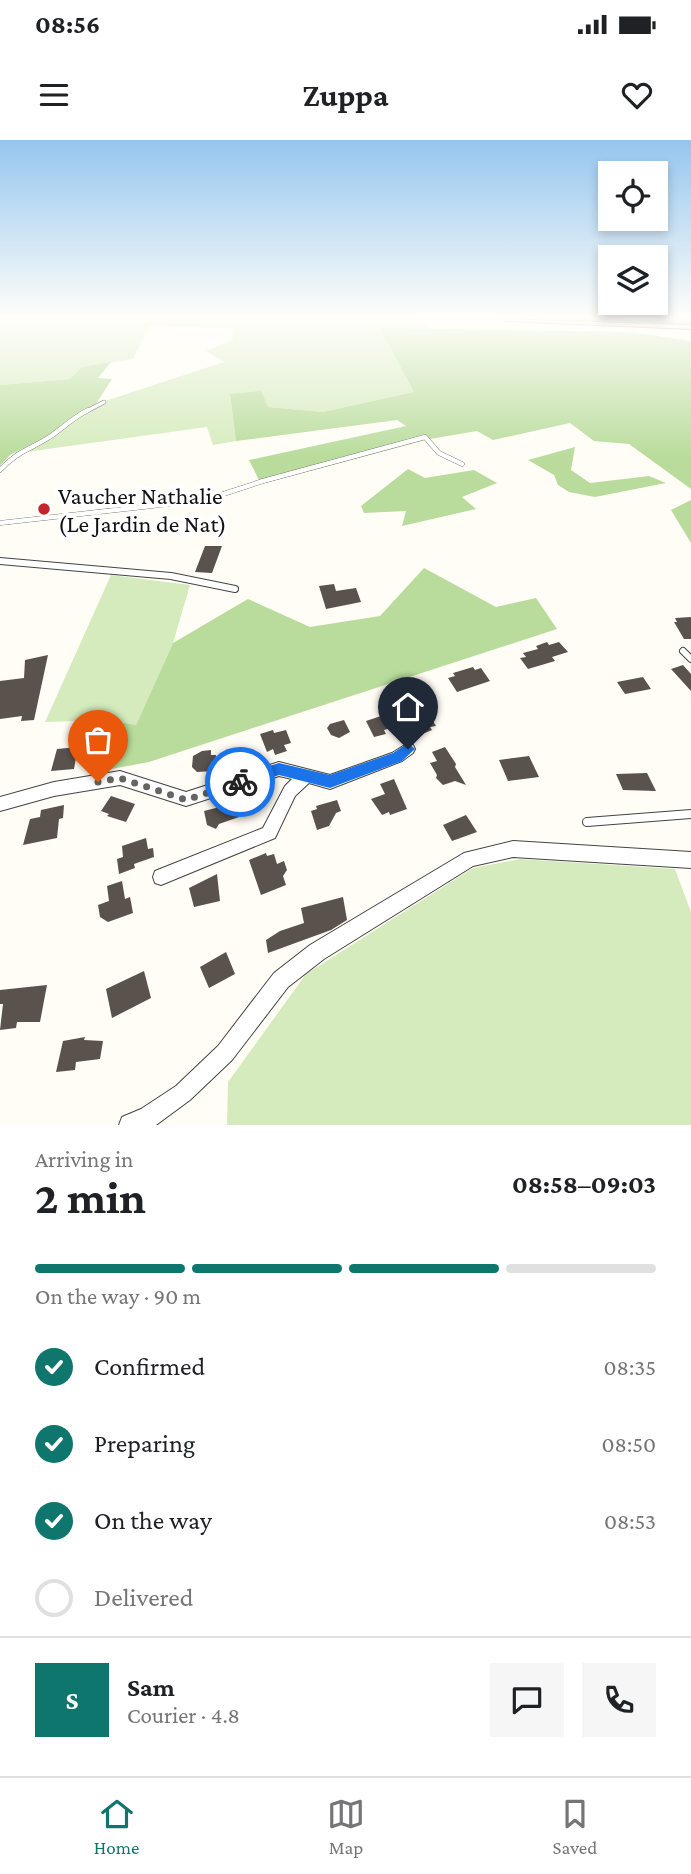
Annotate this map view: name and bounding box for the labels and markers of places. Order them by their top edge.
place label: Vaucher Nathalie (Le Jardin de Nat) [58,482,227,538]
marker: Vaucher Nathalie (Le Jardin de Nat) [36,501,52,517]
pin [378,677,438,749]
pin [68,710,128,782]

